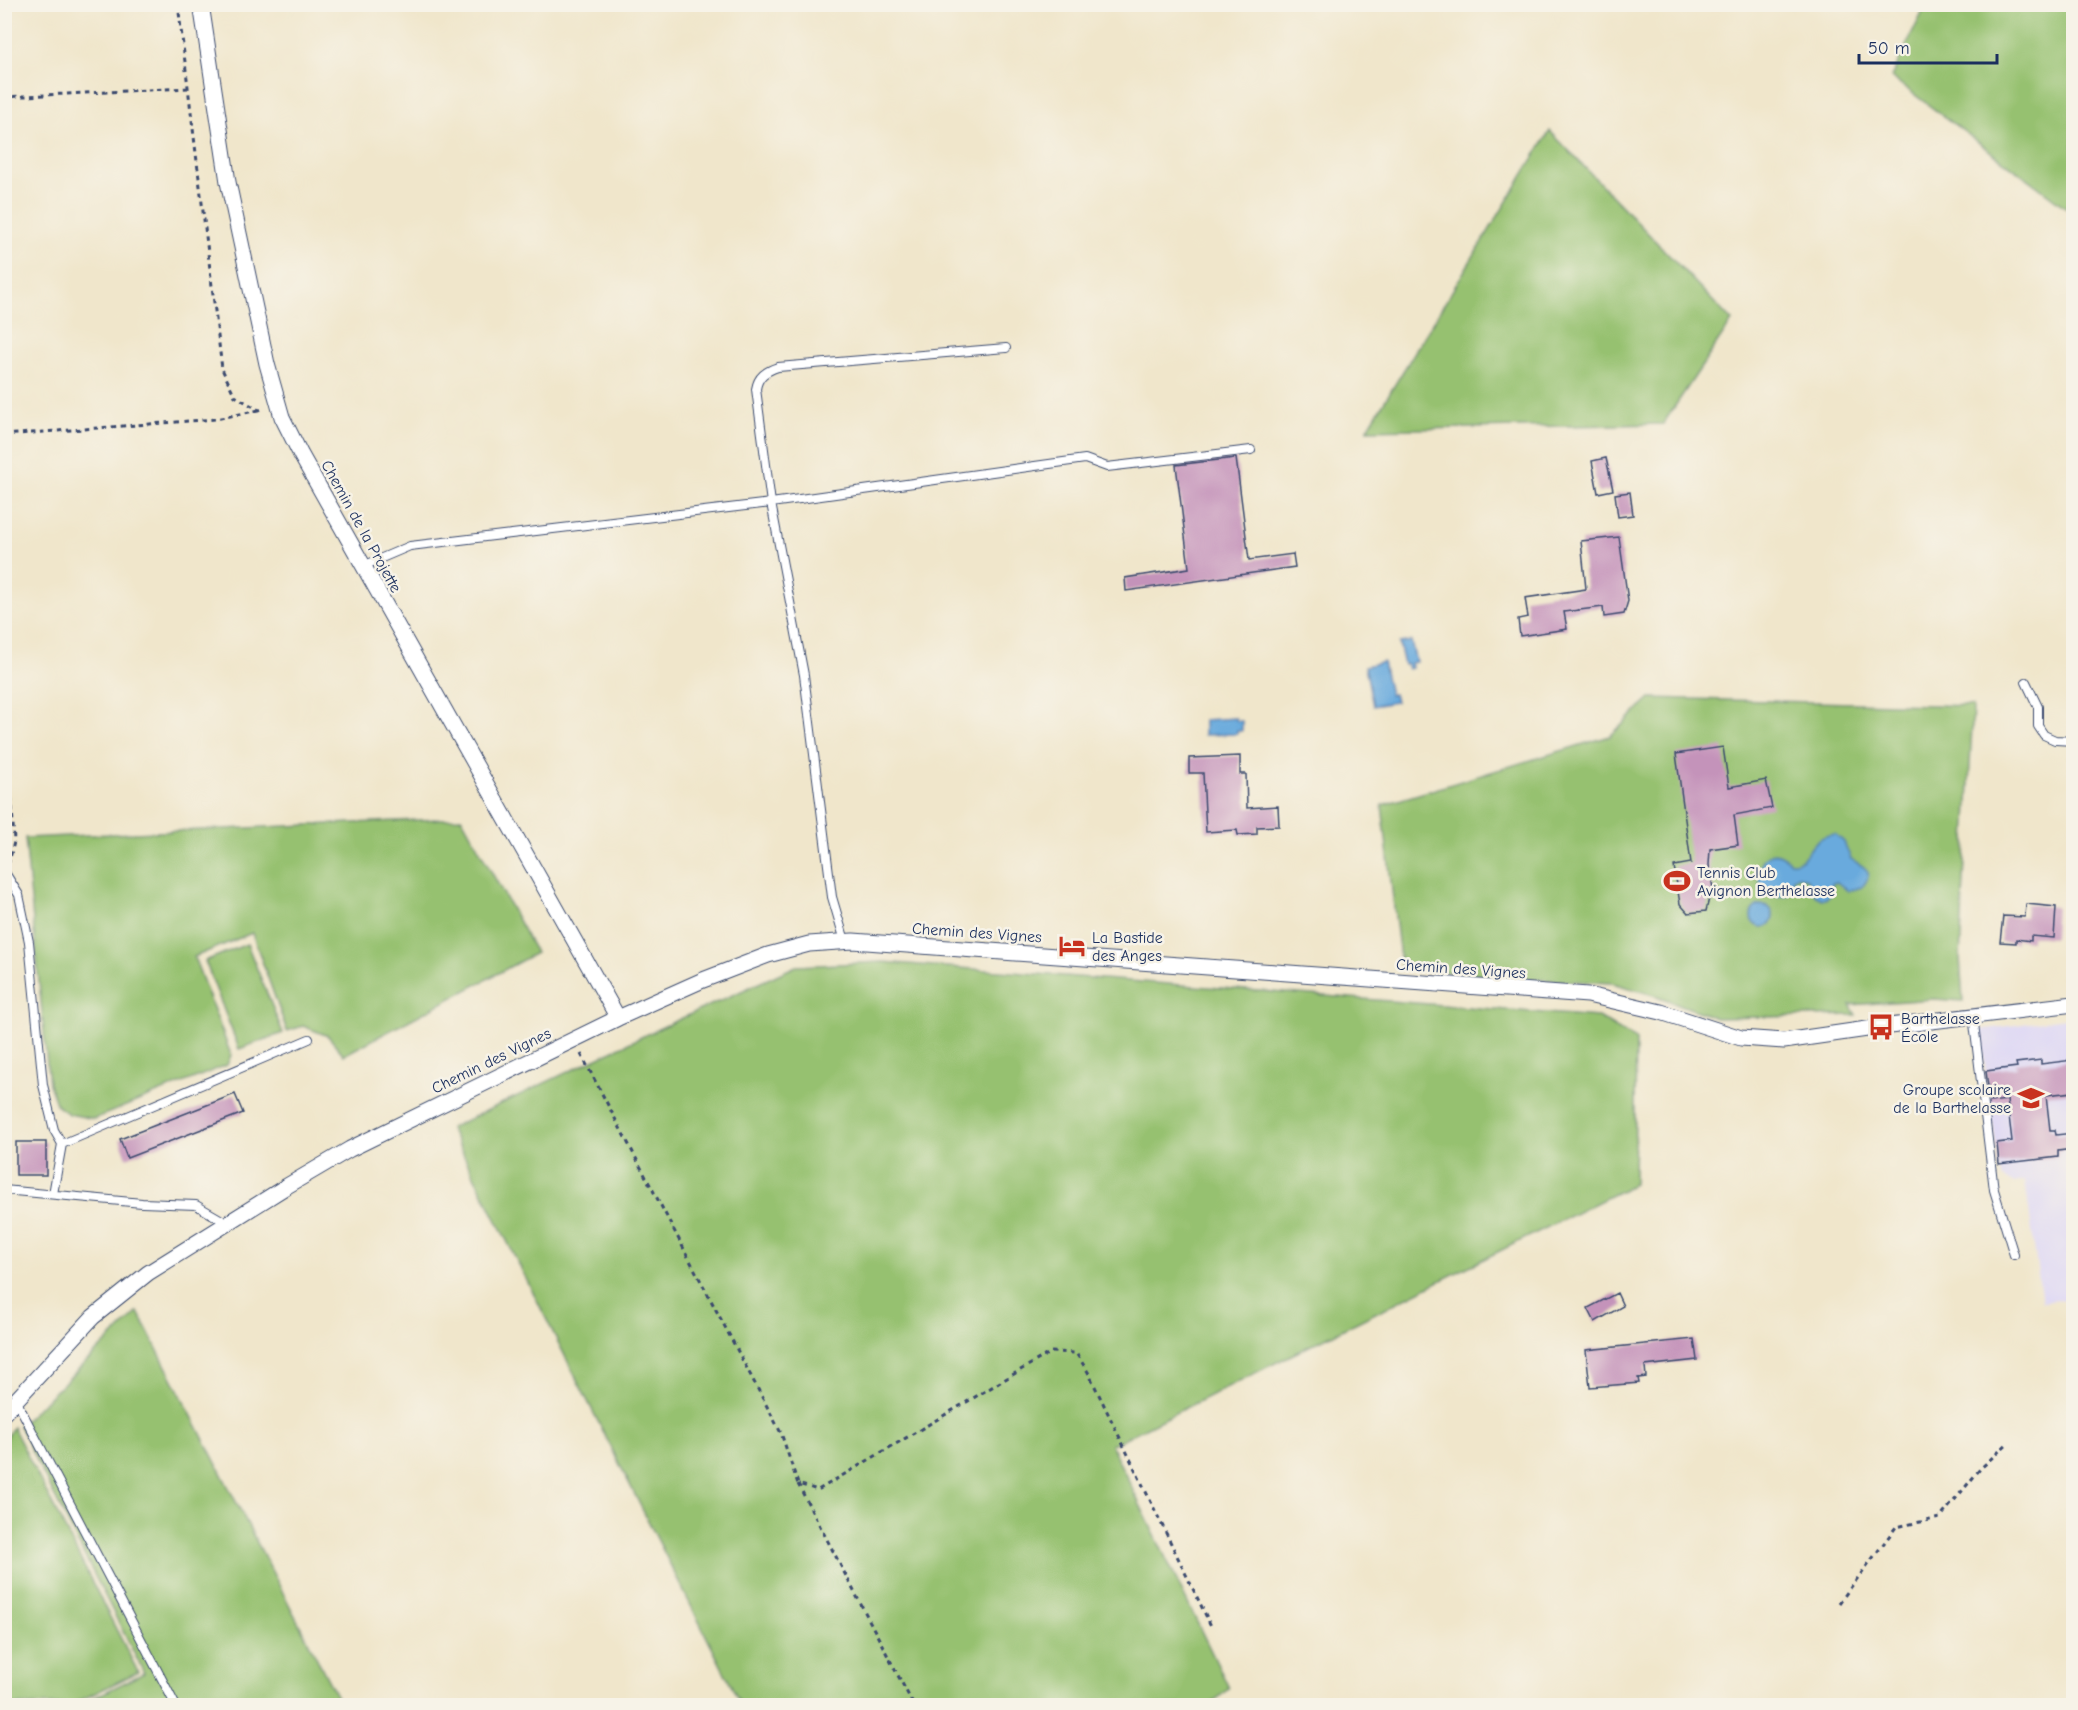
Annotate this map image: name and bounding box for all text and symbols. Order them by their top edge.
scale bar [1859,27,1997,65]
text: 50 m [1868,38,1910,59]
street label: Chemin de la Projette [317,457,405,596]
place label: Tennis Club Avignon Berthelasse [1697,864,1835,900]
sports icon: Tennis Club Avignon Berthelasse [1662,866,1692,896]
street label: Chemin des Vignes [911,919,1043,947]
place label: La Bastide des Anges [1092,929,1163,965]
hotel icon: La Bastide des Anges [1057,931,1087,961]
street label: Chemin des Vignes [1395,955,1527,983]
place label: Barthelasse École [1901,1010,1980,1046]
bus stop icon: Barthelasse École [1866,1012,1896,1042]
street label: Chemin des Vignes [429,1024,554,1098]
place label: Groupe scolaire de la Barthelasse [1893,1081,2011,1117]
school or university icon: Groupe scolaire de la Barthelasse [2016,1083,2046,1113]

